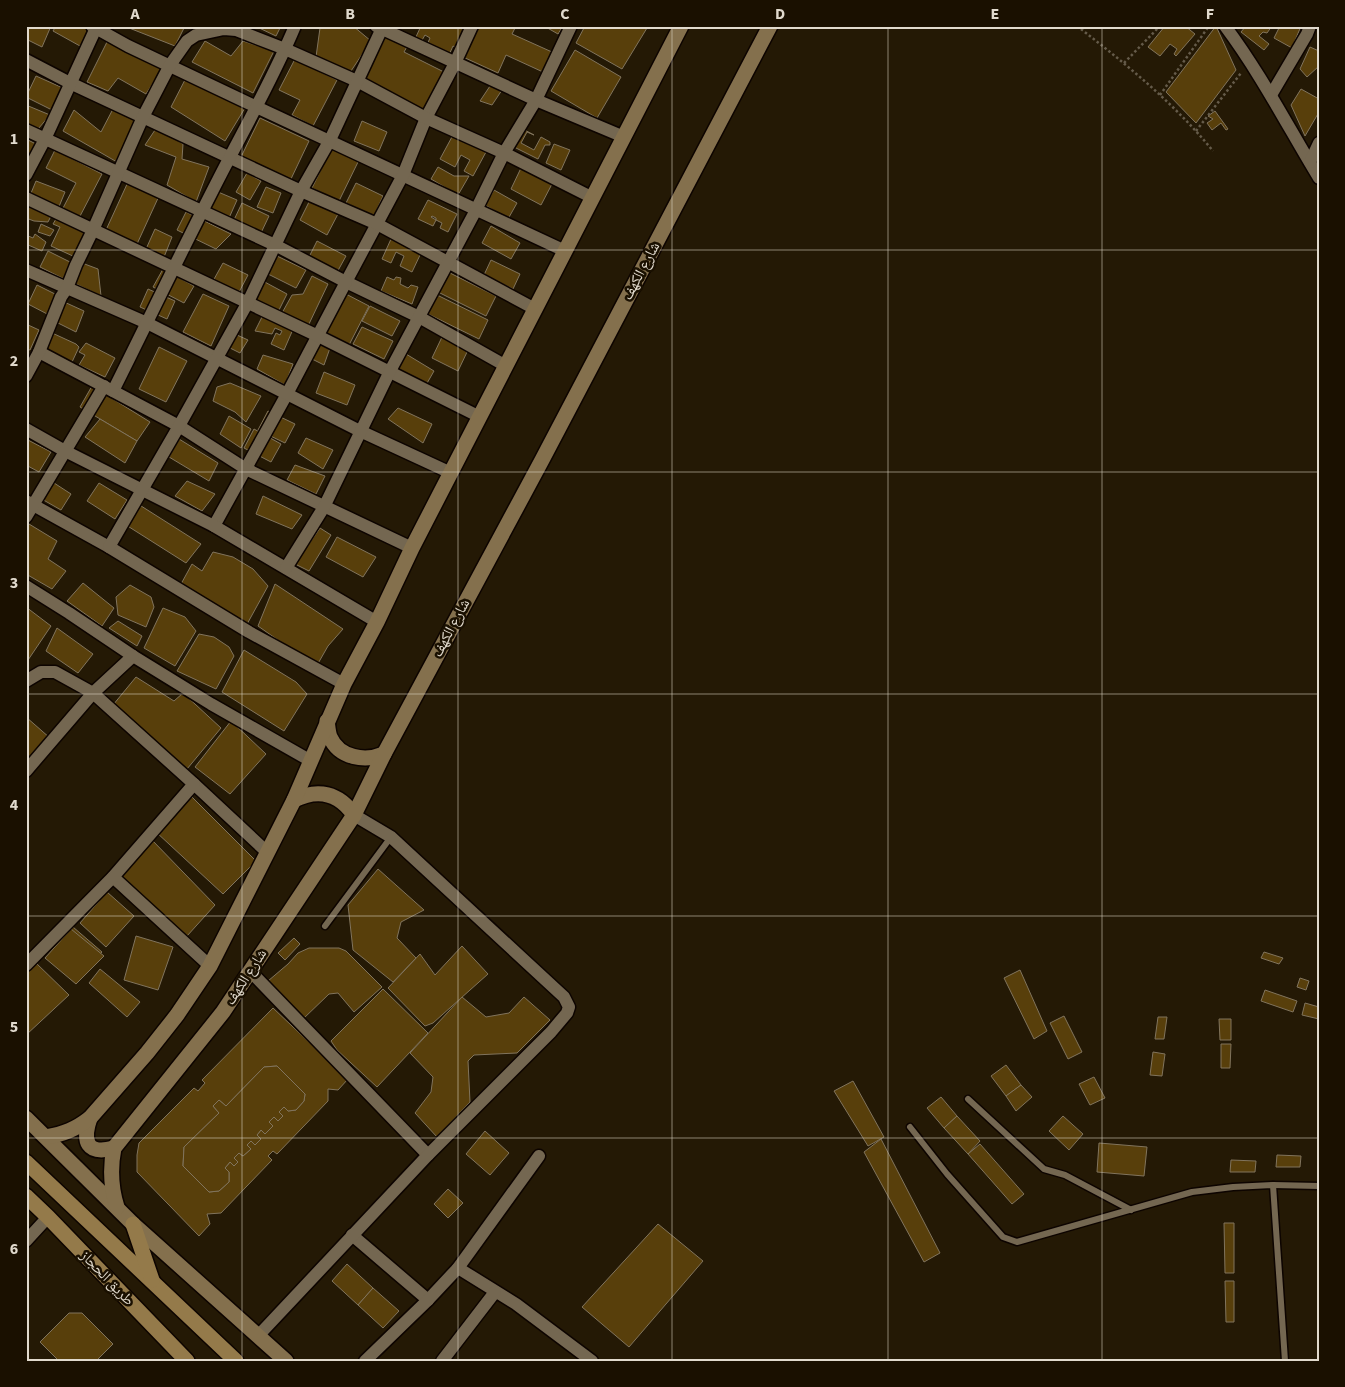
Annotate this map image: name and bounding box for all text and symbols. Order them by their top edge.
text: A [129,3,140,25]
text: B [345,3,355,25]
text: C [560,3,570,25]
text: D [775,3,785,25]
text: E [991,3,999,25]
text: F [1206,3,1214,25]
text: 1 [10,128,18,150]
street label: شارع الكهف [617,238,665,304]
text: 2 [10,350,18,372]
text: 3 [10,572,18,594]
street label: شارع الكهف [427,595,475,661]
text: 4 [10,794,19,816]
street label: شارع الكهف [220,945,272,1009]
text: 5 [10,1016,18,1038]
text: 6 [10,1238,18,1260]
street label: طريق الحجاز [74,1245,139,1311]

